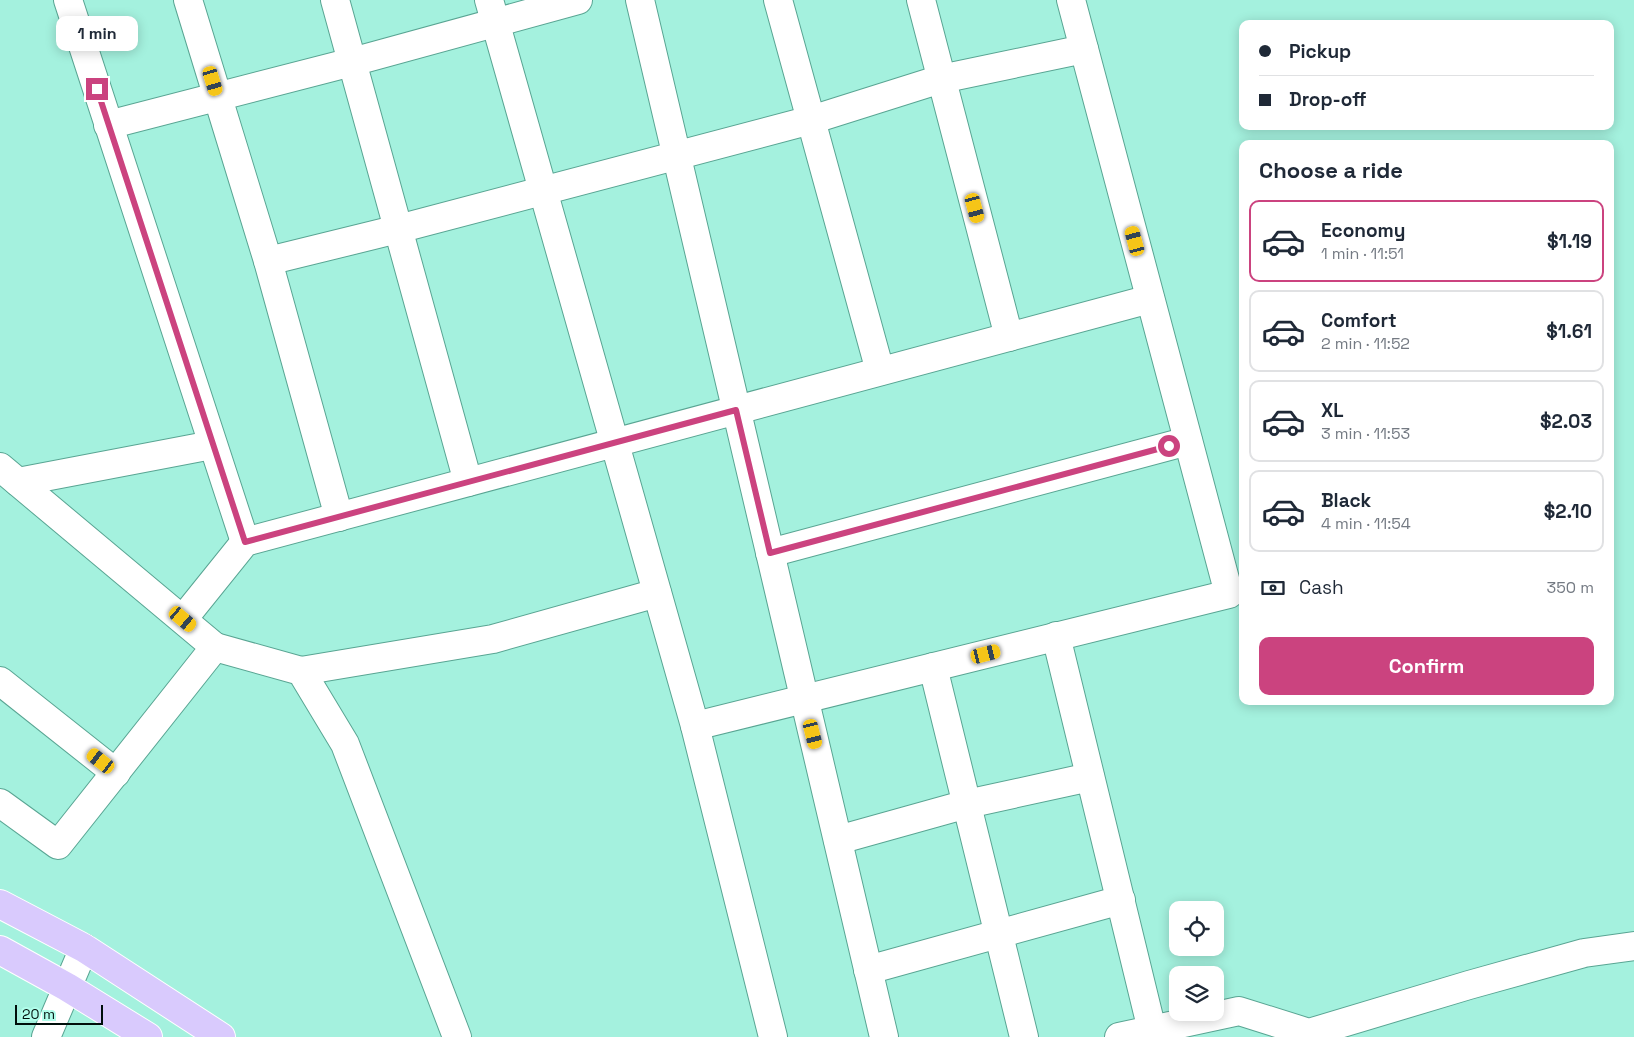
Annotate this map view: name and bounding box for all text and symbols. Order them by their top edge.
callout: 1 min [56,17,138,52]
text: 1 min [77,23,117,44]
text: Pickup [1289,39,1351,64]
car [201,64,224,98]
route end [86,78,108,100]
text: Drop-off [1289,87,1367,112]
text: Choose a ride [1259,156,1403,184]
car [963,192,986,224]
text: Economy [1321,218,1405,243]
icon: car [1261,219,1306,264]
car [1123,225,1146,257]
text: $1.19 [1547,229,1592,254]
text: 1 min · 11:51 [1321,243,1404,264]
text: Comfort [1321,308,1397,333]
icon: car [1261,309,1306,354]
text: $1.61 [1546,319,1592,344]
text: 2 min · 11:52 [1321,333,1410,354]
text: XL [1321,398,1344,423]
icon: car [1261,399,1306,444]
text: $2.03 [1540,409,1592,434]
text: 3 min · 11:53 [1321,423,1410,444]
route start [1158,435,1180,457]
text: Black [1321,488,1371,513]
icon: car [1261,489,1306,534]
text: $2.10 [1544,499,1592,524]
text: 4 min · 11:54 [1321,513,1411,534]
icon: cash [1259,574,1287,602]
text: Cash [1299,575,1344,600]
text: 350 m [1547,577,1594,598]
car [166,604,199,634]
button: Confirm [1259,637,1594,695]
car [969,643,1002,665]
car [802,718,823,750]
car [84,746,117,776]
map controls [1169,901,1224,1021]
button: locate [1169,901,1224,956]
button: layers [1169,966,1224,1021]
scale bar [15,1002,102,1025]
text: 20 m [22,1005,55,1023]

